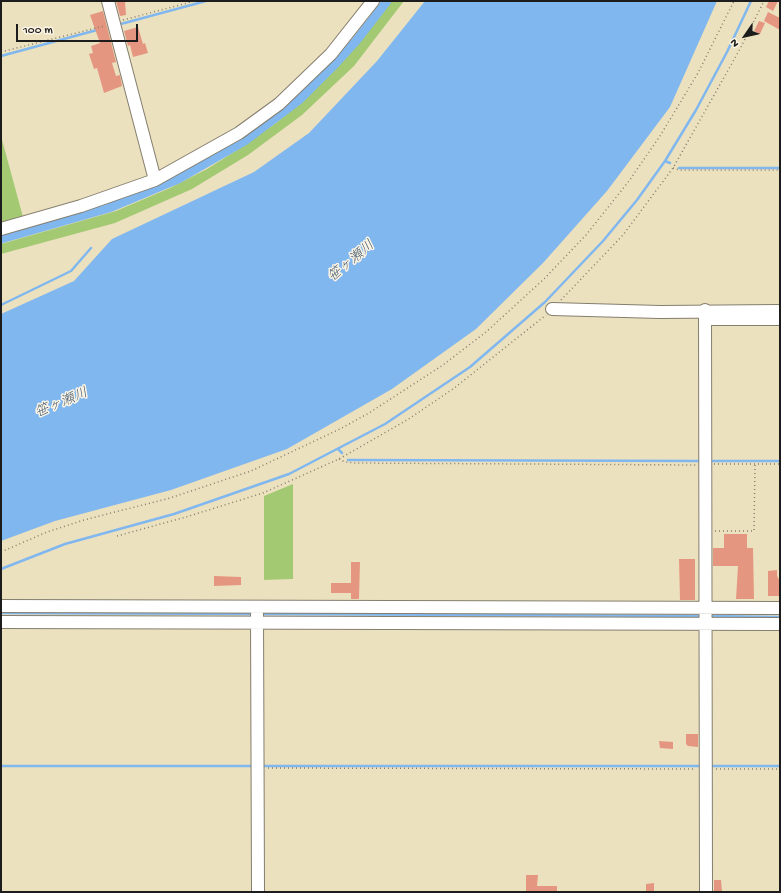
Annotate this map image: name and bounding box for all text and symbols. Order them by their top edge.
scale bar [18,16,140,42]
north arrow [725,16,765,56]
text: 100 m [23,24,53,38]
text: N [728,36,742,49]
water label: 笹ヶ瀬川 [325,238,379,286]
water label: 笹ヶ瀬川 [33,385,91,423]

